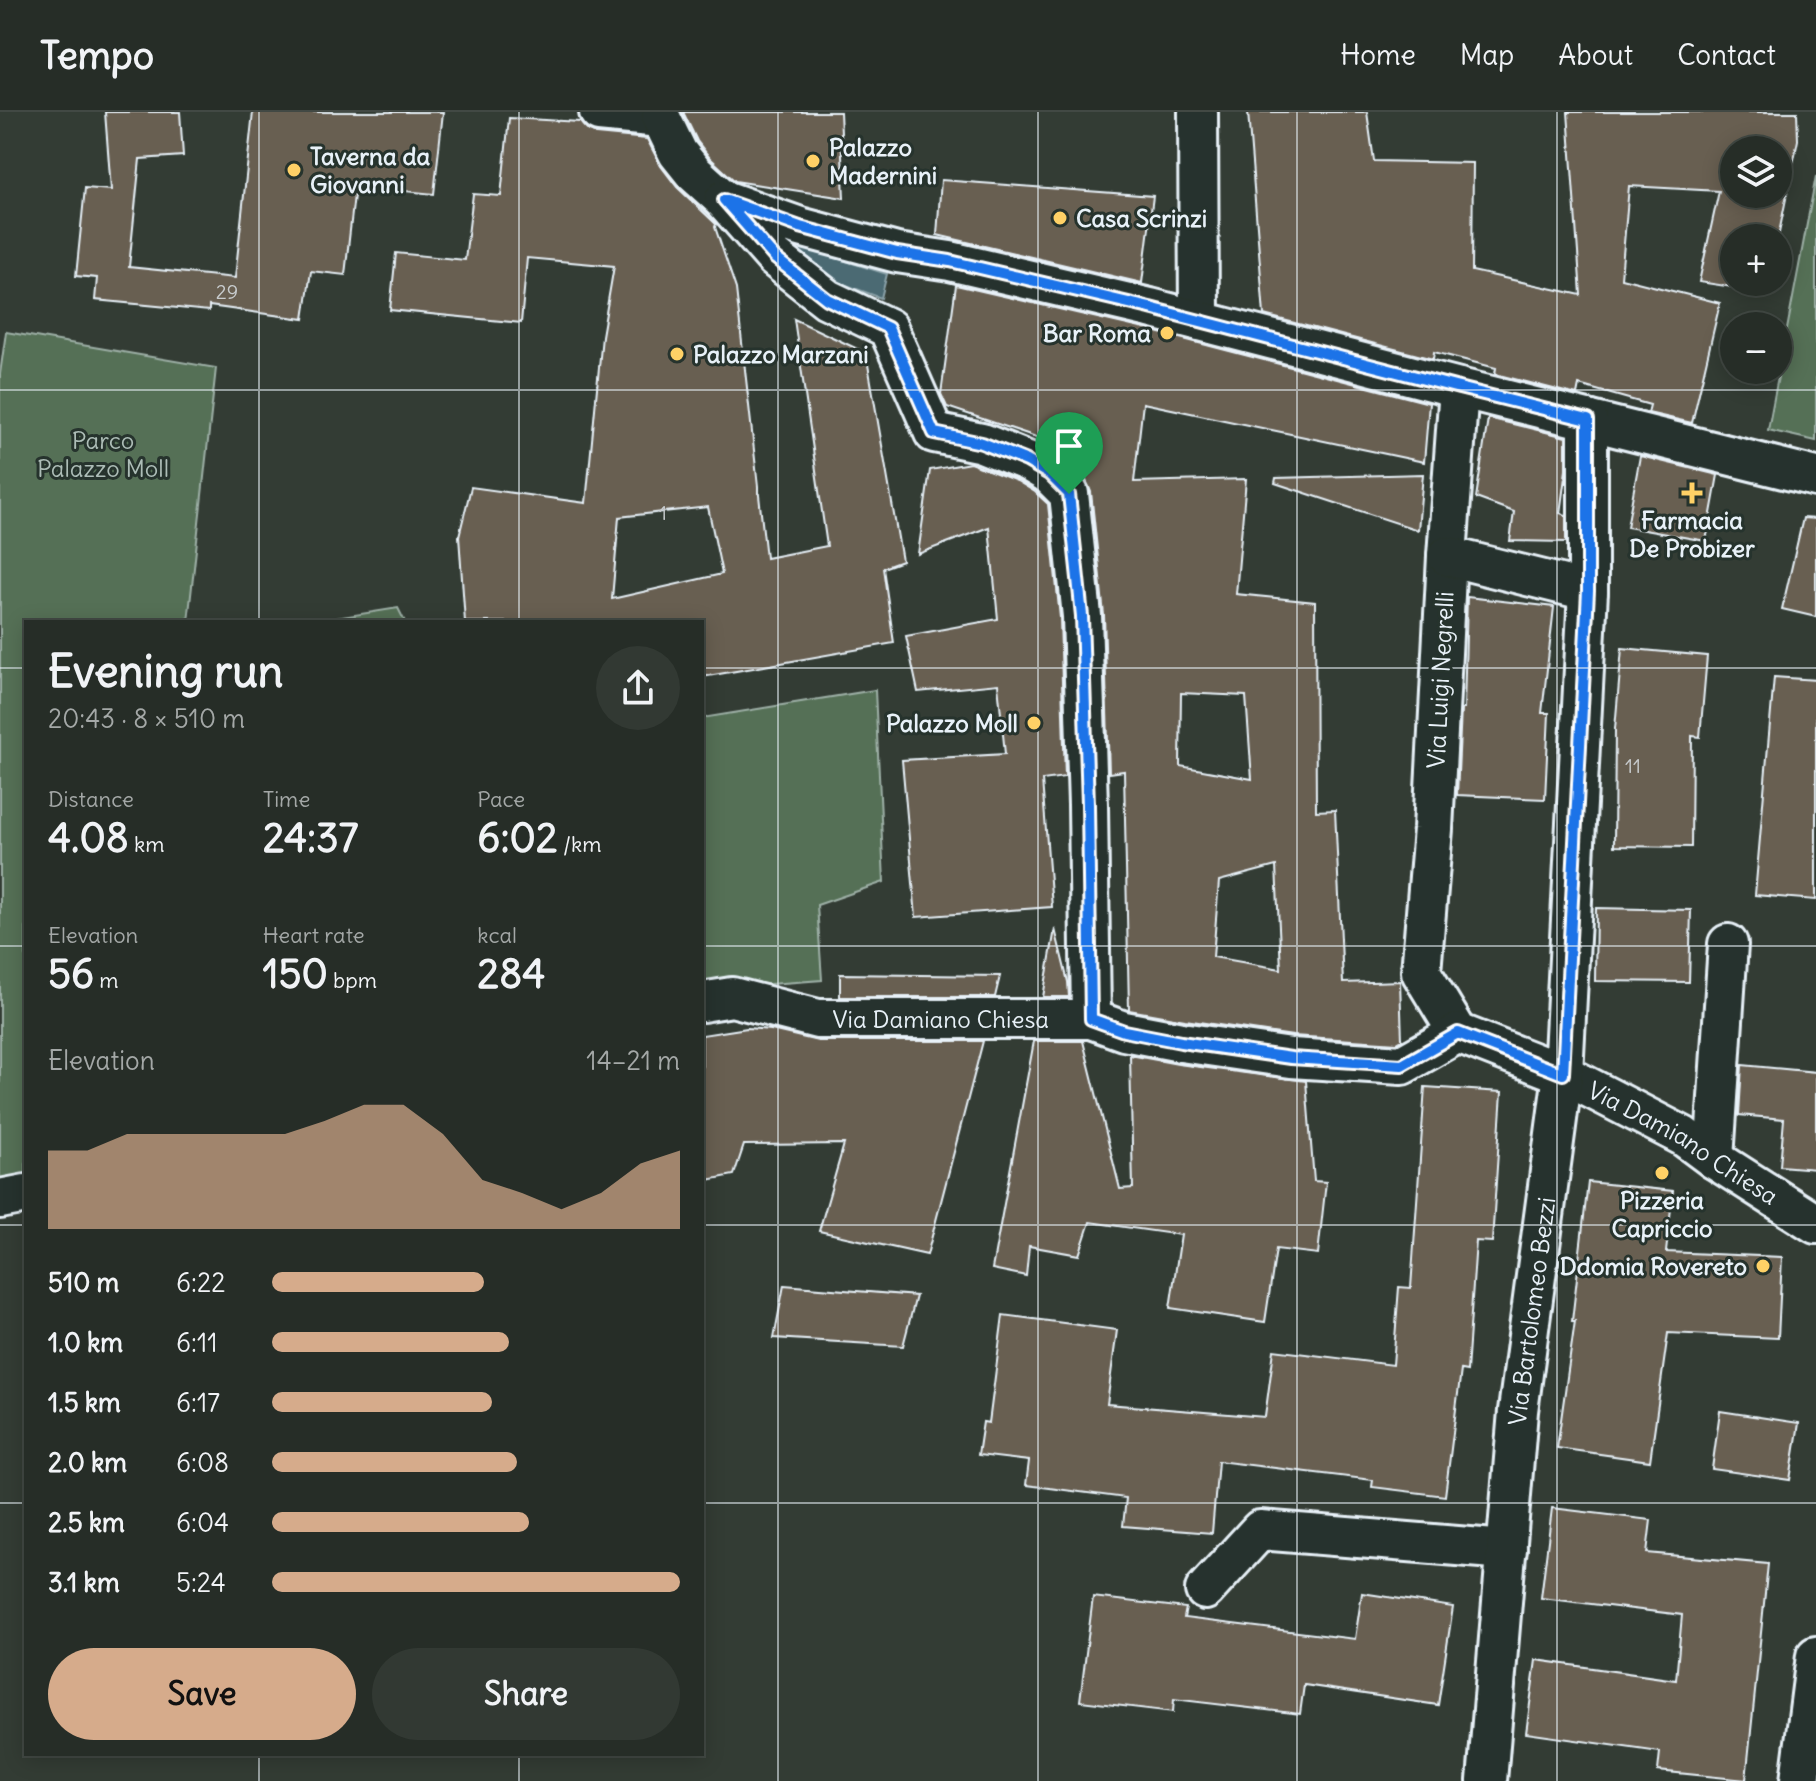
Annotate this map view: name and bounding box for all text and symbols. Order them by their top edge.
text: Tempo [40,32,154,79]
text: Home [1340,37,1416,73]
text: Map [1460,37,1514,73]
text: About [1558,37,1633,73]
text: Contact [1677,37,1776,73]
place label: Palazzo Madernini [829,132,937,190]
map controls [1720,136,1792,384]
button: layers [1720,136,1792,208]
place label: Taverna da Giovanni [310,141,430,199]
marker: Palazzo Madernini [804,152,822,170]
marker: Taverna da Giovanni [285,161,303,179]
place label: Casa Scrinzi [1076,203,1207,233]
marker: Casa Scrinzi [1051,209,1069,227]
button: + [1720,224,1792,296]
house number: 29 [216,279,238,304]
button: − [1720,312,1792,384]
place label: Bar Roma [1043,318,1151,348]
marker: Bar Roma [1158,324,1176,342]
place label: Palazzo Marzani [693,339,869,369]
marker: Palazzo Marzani [668,345,686,363]
pin [1035,412,1103,494]
icon: arrive [1047,424,1091,468]
park label: Parco Palazzo Moll [37,425,169,483]
marker: Farmacia De Probizer [1683,484,1701,502]
house number: 1 [659,500,667,525]
place label: Farmacia De Probizer [1629,505,1755,563]
street label: Via Luigi Negrelli [1420,591,1460,769]
text: Evening run [48,644,283,699]
button: share [596,646,680,730]
text: 20:43 · 8 × 510 m [48,702,245,735]
place label: Palazzo Moll [886,708,1018,738]
marker: Palazzo Moll [1025,714,1043,732]
house number: 11 [1625,753,1641,778]
text: Distance [48,785,134,813]
text: Time [263,785,310,813]
text: Pace [477,785,525,813]
text: 4.08 [48,813,129,863]
text: 24:37 [263,813,358,863]
text: 6:02 [477,813,558,863]
text: km [129,830,165,858]
text: /km [558,830,601,858]
text: Elevation [48,921,138,949]
text: Heart rate [263,921,365,949]
text: kcal [477,921,517,949]
text: 56 [48,949,94,999]
text: 150 [263,949,328,999]
text: 284 [477,949,545,999]
text: m [94,966,119,994]
text: bpm [328,966,377,994]
street label: Via Damiano Chiesa [833,1004,1049,1034]
text: Elevation [48,1044,155,1077]
text: 14–21 m [586,1044,680,1077]
street label: Via Damiano Chiesa [1583,1075,1784,1211]
marker: Pizzeria Capriccio [1653,1164,1671,1182]
place label: Pizzeria Capriccio [1611,1185,1713,1243]
street label: Via Bartolomeo Bezzi [1502,1195,1561,1426]
place label: Ddomia Rovereto [1560,1251,1747,1281]
marker: Ddomia Rovereto [1754,1257,1772,1275]
text: 510 m [48,1266,119,1299]
text: 6:22 [176,1266,225,1299]
text: 1.0 km [48,1326,123,1359]
text: 6:11 [176,1326,218,1359]
text: 1.5 km [48,1386,121,1419]
text: 6:17 [176,1386,220,1419]
text: 2.0 km [48,1446,127,1479]
text: 6:08 [176,1446,229,1479]
text: 2.5 km [48,1506,125,1539]
text: 6:04 [176,1506,229,1539]
text: 3.1 km [48,1566,120,1599]
text: 5:24 [176,1566,226,1599]
button: Save [48,1648,356,1740]
button: Share [372,1648,680,1740]

